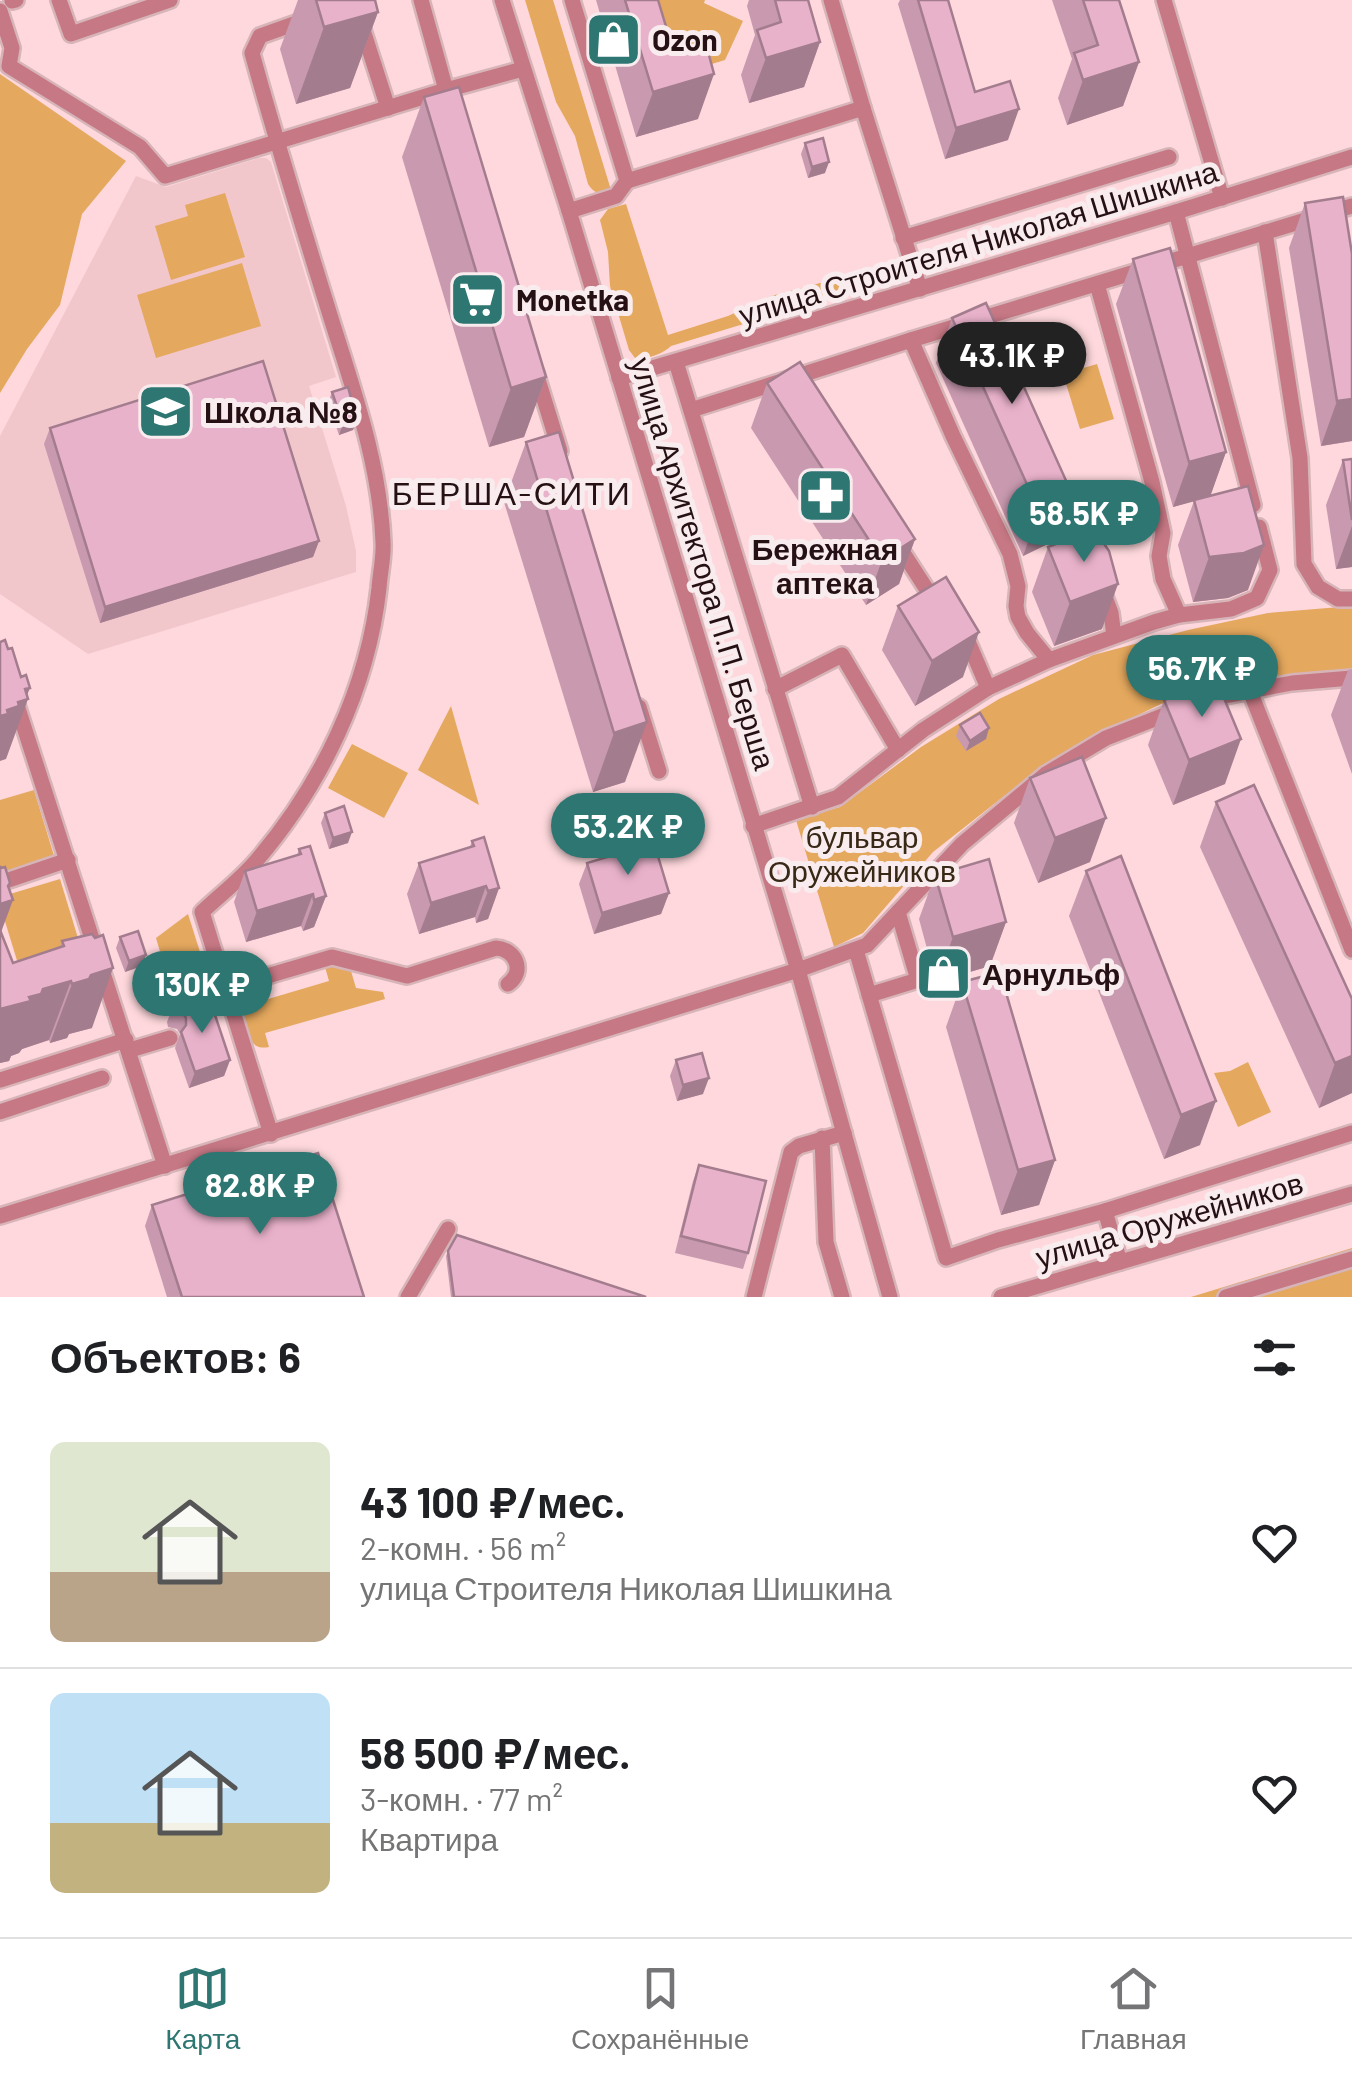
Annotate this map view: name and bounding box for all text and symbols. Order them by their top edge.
shop icon: Ozon [583,9,643,69]
place label: Ozon [652,21,718,57]
street label: улица Строителя Николая Шишкина [734,152,1222,332]
supermarket icon: Monetka [447,269,507,329]
place label: Monetka [516,281,629,317]
pin: 43.1K ₽ [920,322,1104,407]
text: 43.1K ₽ [959,335,1065,373]
street label: улица Архитектора П.П. Берша [624,353,784,774]
school or university icon: Школа №8 [135,381,195,441]
place label: Школа №8 [204,393,358,429]
pharmacy icon: Бережная аптека [795,466,855,526]
district label: БЕРША-СИТИ [392,473,632,511]
pin: 58.5K ₽ [992,480,1176,565]
text: 58.5K ₽ [1029,493,1139,531]
place label: Бережная аптека [752,530,898,600]
pin: 56.7K ₽ [1110,635,1294,720]
text: 56.7K ₽ [1148,648,1256,686]
pin: 53.2K ₽ [536,793,720,878]
text: 53.2K ₽ [573,806,683,844]
park label: бульвар Оружейников [768,818,956,888]
shop icon: Арнульф [913,943,973,1003]
pin: 130K ₽ [121,951,283,1036]
place label: Арнульф [982,955,1120,991]
text: 130K ₽ [154,964,250,1002]
pin: 82.8K ₽ [168,1152,352,1237]
street label: улица Оружейников [1031,1164,1307,1274]
text: 82.8K ₽ [205,1165,315,1203]
icon: filters [1247,1330,1302,1385]
text: Объектов: 6 [50,1331,301,1381]
text: 43 100 ₽/мес. [360,1476,626,1526]
icon: home [130,1482,250,1602]
icon: heart [1247,1515,1302,1570]
text: 2-комн. · 56 m² [360,1528,566,1566]
text: улица Строителя Николая Шишкина [360,1568,892,1606]
text: 58 500 ₽/мес. [360,1727,631,1777]
icon: home [130,1733,250,1853]
icon: heart [1247,1766,1302,1821]
text: 3-комн. · 77 m² [360,1779,563,1817]
text: Квартира [360,1819,498,1857]
tab: Карта [165,1961,240,2056]
tab: Сохранённые [571,1961,749,2056]
tab: Главная [1080,1961,1187,2056]

